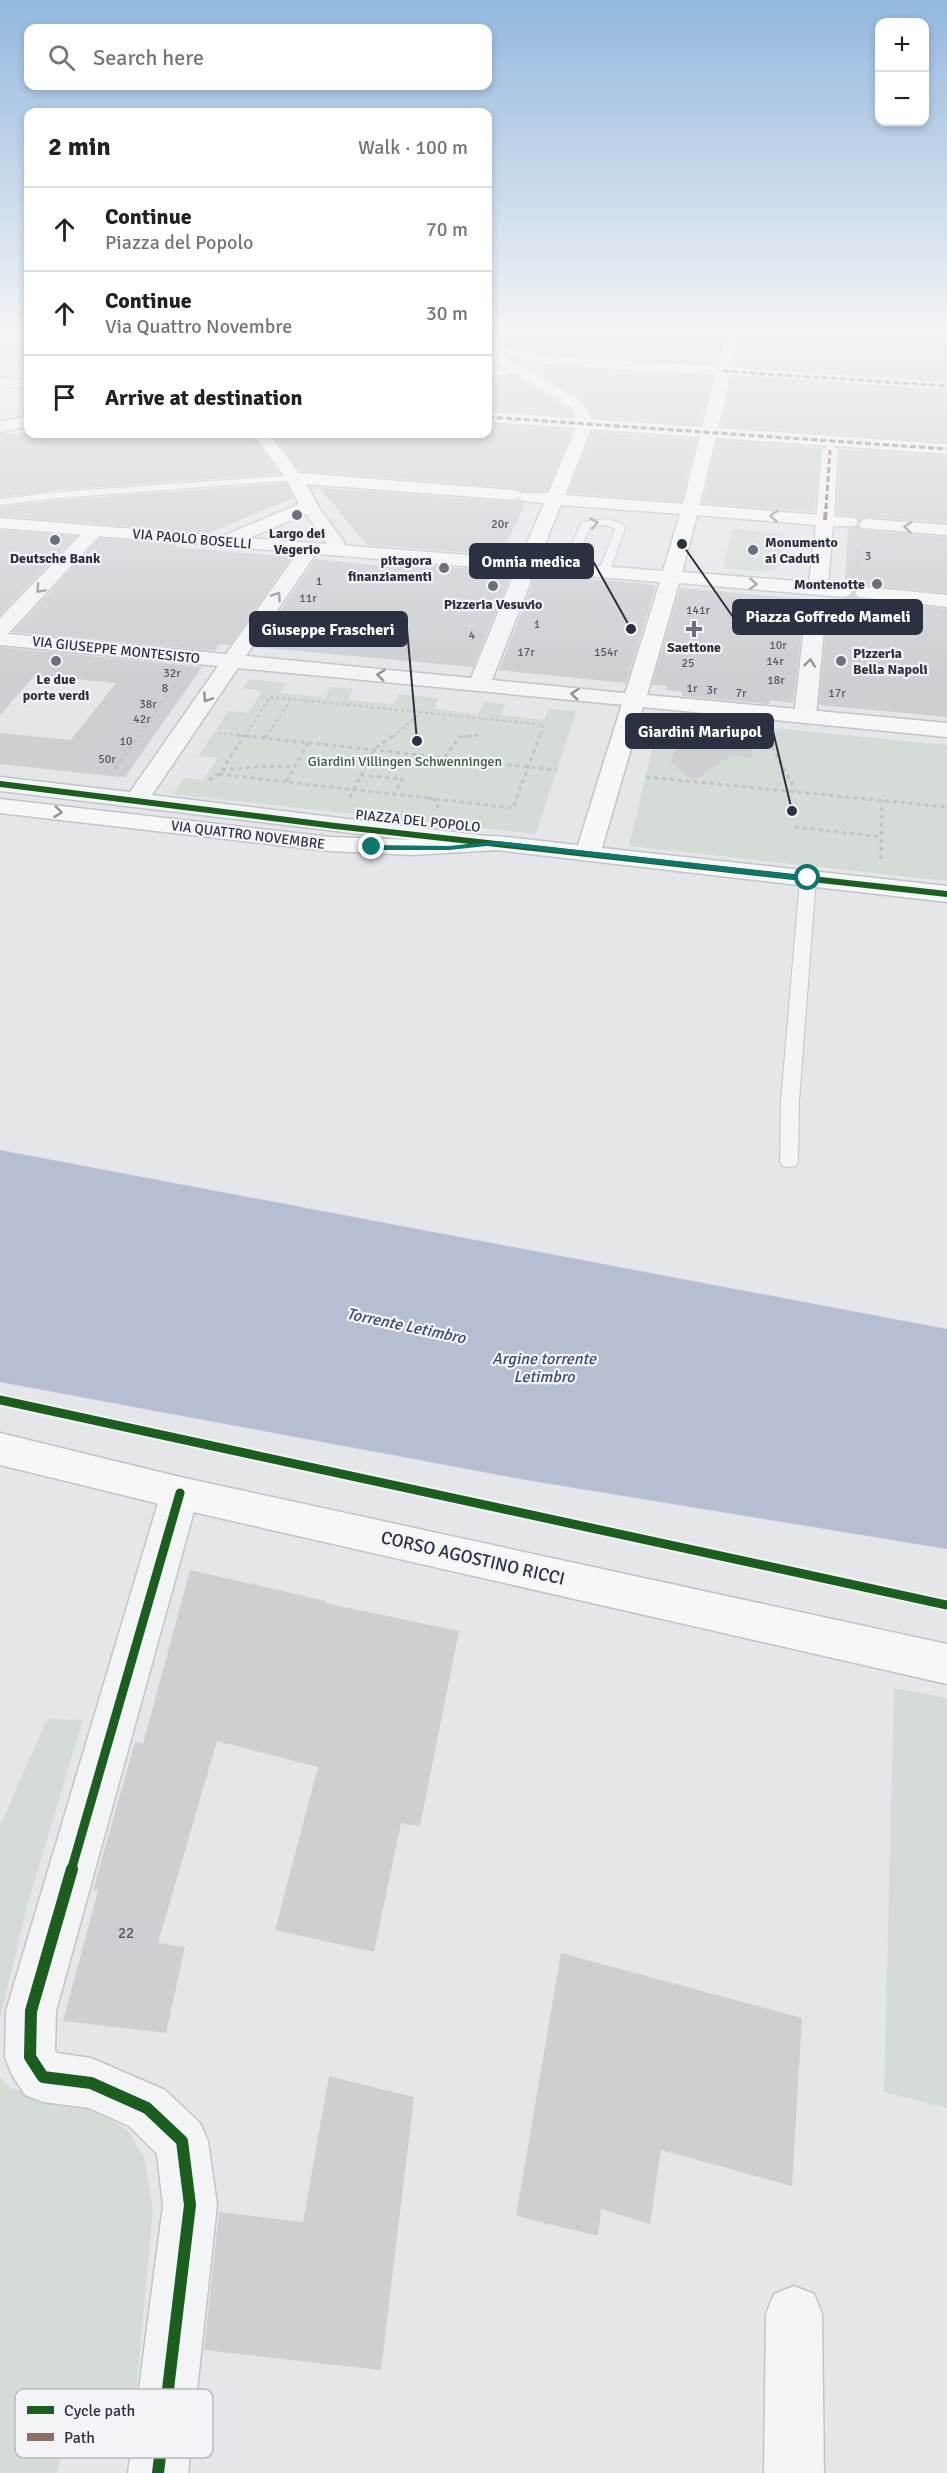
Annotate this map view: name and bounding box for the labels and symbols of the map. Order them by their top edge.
marker: Largo dei Vegerio [290,508,304,522]
one-way arrow [769,510,778,523]
house number: 20r [491,517,509,532]
one-way arrow [589,517,599,530]
one-way arrow [903,521,912,534]
street label: VIA PAOLO BOSELLI [132,525,252,553]
place label: Largo dei Vegerio [269,525,325,558]
marker: Deutsche Bank [48,533,62,547]
place label: Monumento ai Caduti [765,534,838,567]
marker: Monumento ai Caduti [746,543,760,557]
callout: Omnia medica [470,544,593,578]
house number: 3 [865,549,871,564]
place label: Deutsche Bank [10,550,101,567]
place label: pitagora finanziamenti [347,552,432,585]
text: Omnia medica [482,552,580,572]
marker: pitagora finanziamenti [437,561,451,575]
house number: 1 [316,574,322,589]
place label: Montenotte [794,576,865,593]
marker: Montenotte [870,577,884,591]
one-way arrow [748,578,757,591]
marker: Pizzeria Vesuvio [486,579,500,593]
one-way arrow [36,581,47,592]
one-way arrow [270,591,281,602]
house number: 11r [299,591,317,606]
place label: Pizzeria Vesuvio [444,596,542,613]
callout: Piazza Goffredo Mameli [733,600,922,634]
house number: 141r [686,603,711,618]
text: Piazza Goffredo Mameli [746,607,910,627]
callout: Giuseppe Frascheri [250,612,407,646]
house number: 1 [534,617,540,632]
text: Giuseppe Frascheri [261,620,395,640]
marker: Saettone [687,622,701,636]
house number: 4 [469,628,476,643]
street label: VIA GIUSEPPE MONTESISTO [31,633,201,667]
house number: 10r [769,638,787,653]
place label: Saettone [667,639,721,656]
house number: 17r [517,645,535,660]
house number: 154r [594,645,619,660]
place label: Pizzeria Bella Napoli [853,645,928,678]
marker: Le due porte verdi [49,654,63,668]
house number: 14r [766,654,784,669]
marker: Pizzeria Bella Napoli [834,654,848,668]
house number: 25 [682,656,694,671]
one-way arrow [804,658,816,667]
house number: 32r [163,666,181,681]
one-way arrow [377,669,386,682]
place label: Le due porte verdi [23,671,89,704]
house number: 18r [767,673,785,688]
house number: 8 [162,681,168,696]
house number: 1r [687,681,698,696]
house number: 3r [707,683,718,698]
house number: 7r [736,686,747,701]
house number: 17r [828,686,846,701]
one-way arrow [571,688,580,701]
one-way arrow [203,692,214,703]
house number: 38r [139,697,157,712]
house number: 42r [133,712,151,727]
callout: Giardini Mariupol [626,714,773,748]
text: Giardini Mariupol [638,722,762,742]
house number: 10 [120,734,132,749]
house number: 50r [98,752,116,767]
park label: Giardini Villingen Schwenningen [308,753,502,770]
one-way arrow [54,806,63,818]
street label: PIAZZA DEL POPOLO [355,806,481,836]
street label: VIA QUATTRO NOVEMBRE [170,817,326,853]
route end [358,833,384,859]
route start [794,864,820,890]
water label: Torrente Letimbro [345,1304,468,1349]
water label: Argine torrente Letimbro [492,1349,597,1387]
street label: CORSO AGOSTINO RICCI [379,1526,567,1590]
house number: 22 [118,1924,134,1942]
legend [15,2389,213,2458]
text: Cycle path [64,2401,135,2421]
text: Path [64,2428,95,2448]

